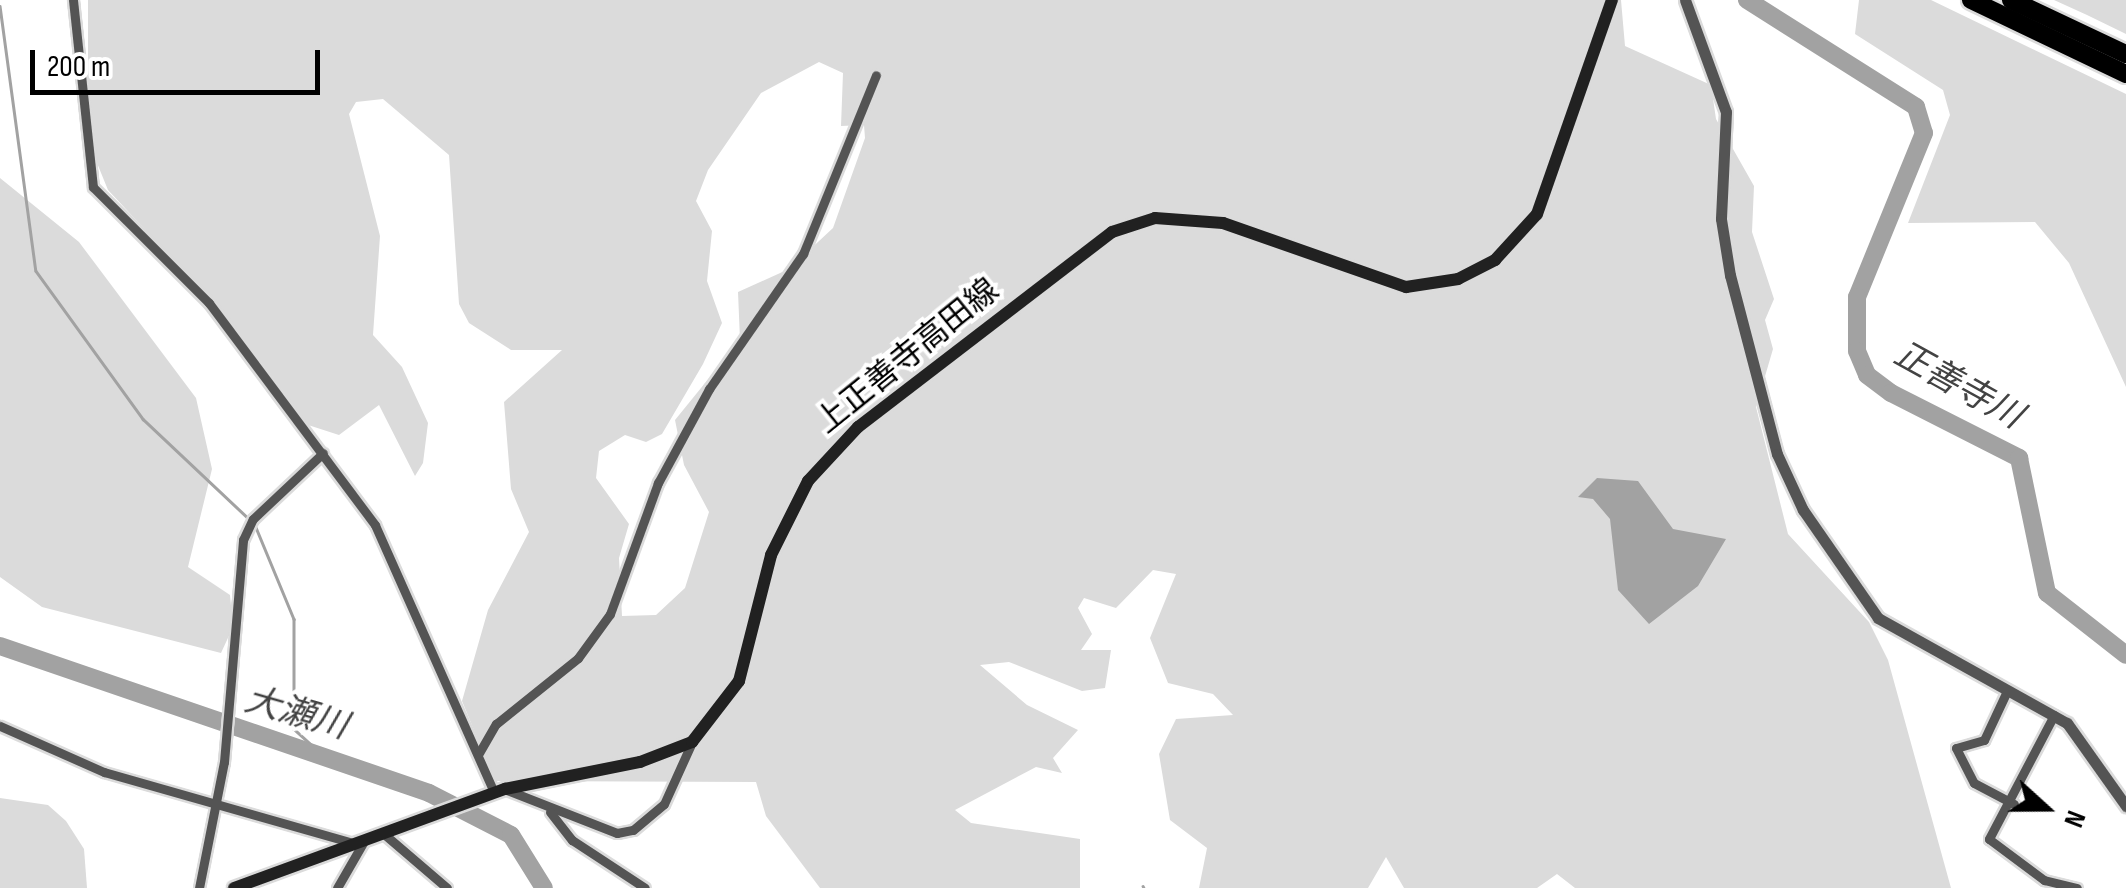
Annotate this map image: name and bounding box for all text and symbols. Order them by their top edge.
scale bar [35,30,325,92]
text: 200 m [47,49,110,85]
street label: 上正善寺高田線 [809,272,1007,442]
water label: 正善寺川 [1887,334,2029,438]
water label: 大瀬川 [240,679,352,749]
north arrow [1996,758,2096,858]
text: N [2056,806,2093,832]

